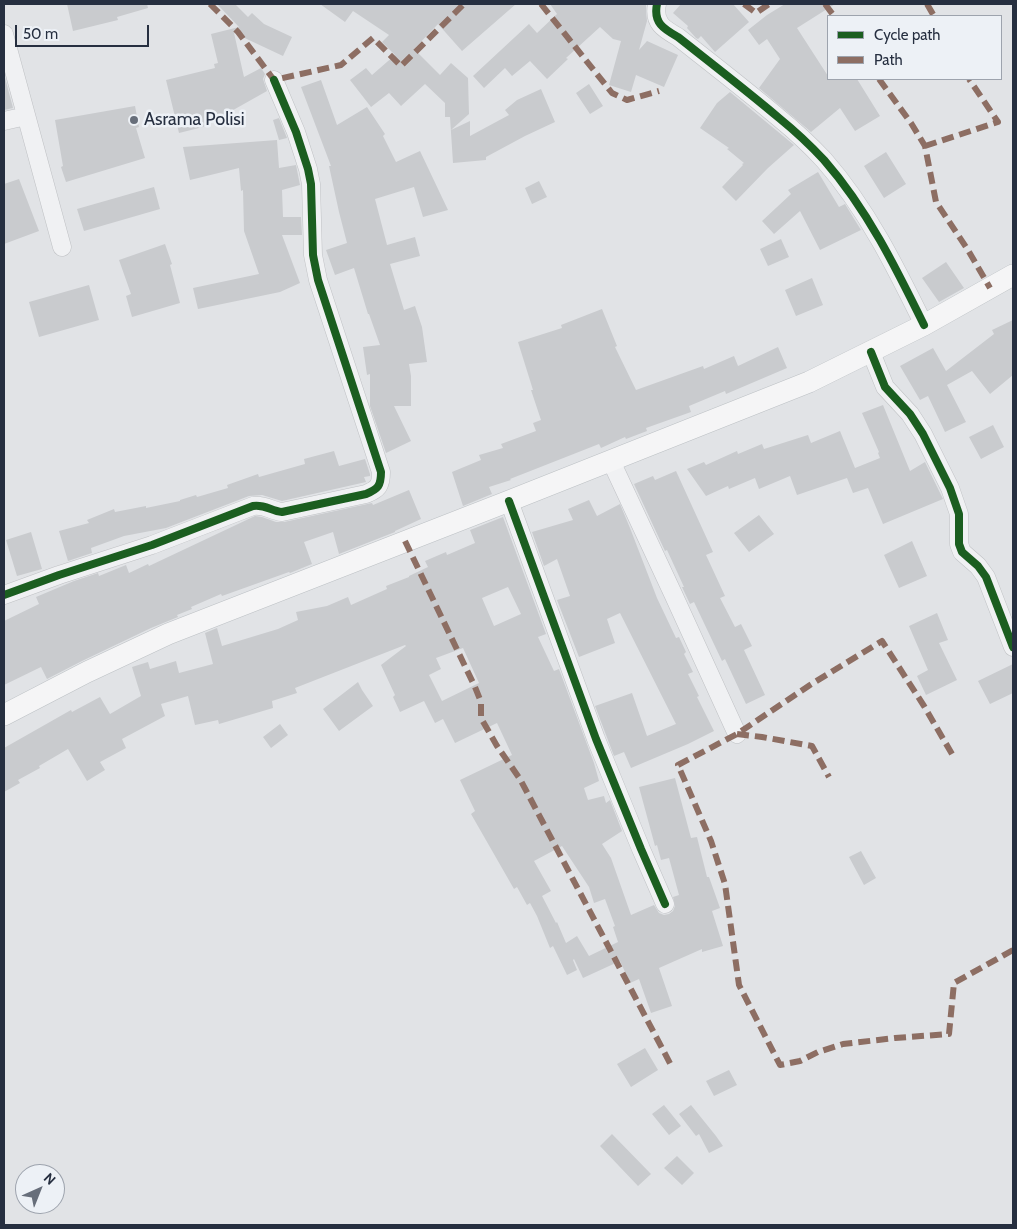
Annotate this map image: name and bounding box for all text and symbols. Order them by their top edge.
scale bar [18,15,151,47]
legend [827,15,1002,80]
text: 50 m [23,25,58,43]
text: Cycle path [874,26,940,44]
text: Path [874,51,903,69]
place label: Asrama Polisi [144,109,245,131]
marker: Asrama Polisi [128,114,140,126]
north arrow [15,1164,65,1214]
text: N [40,1169,60,1189]

